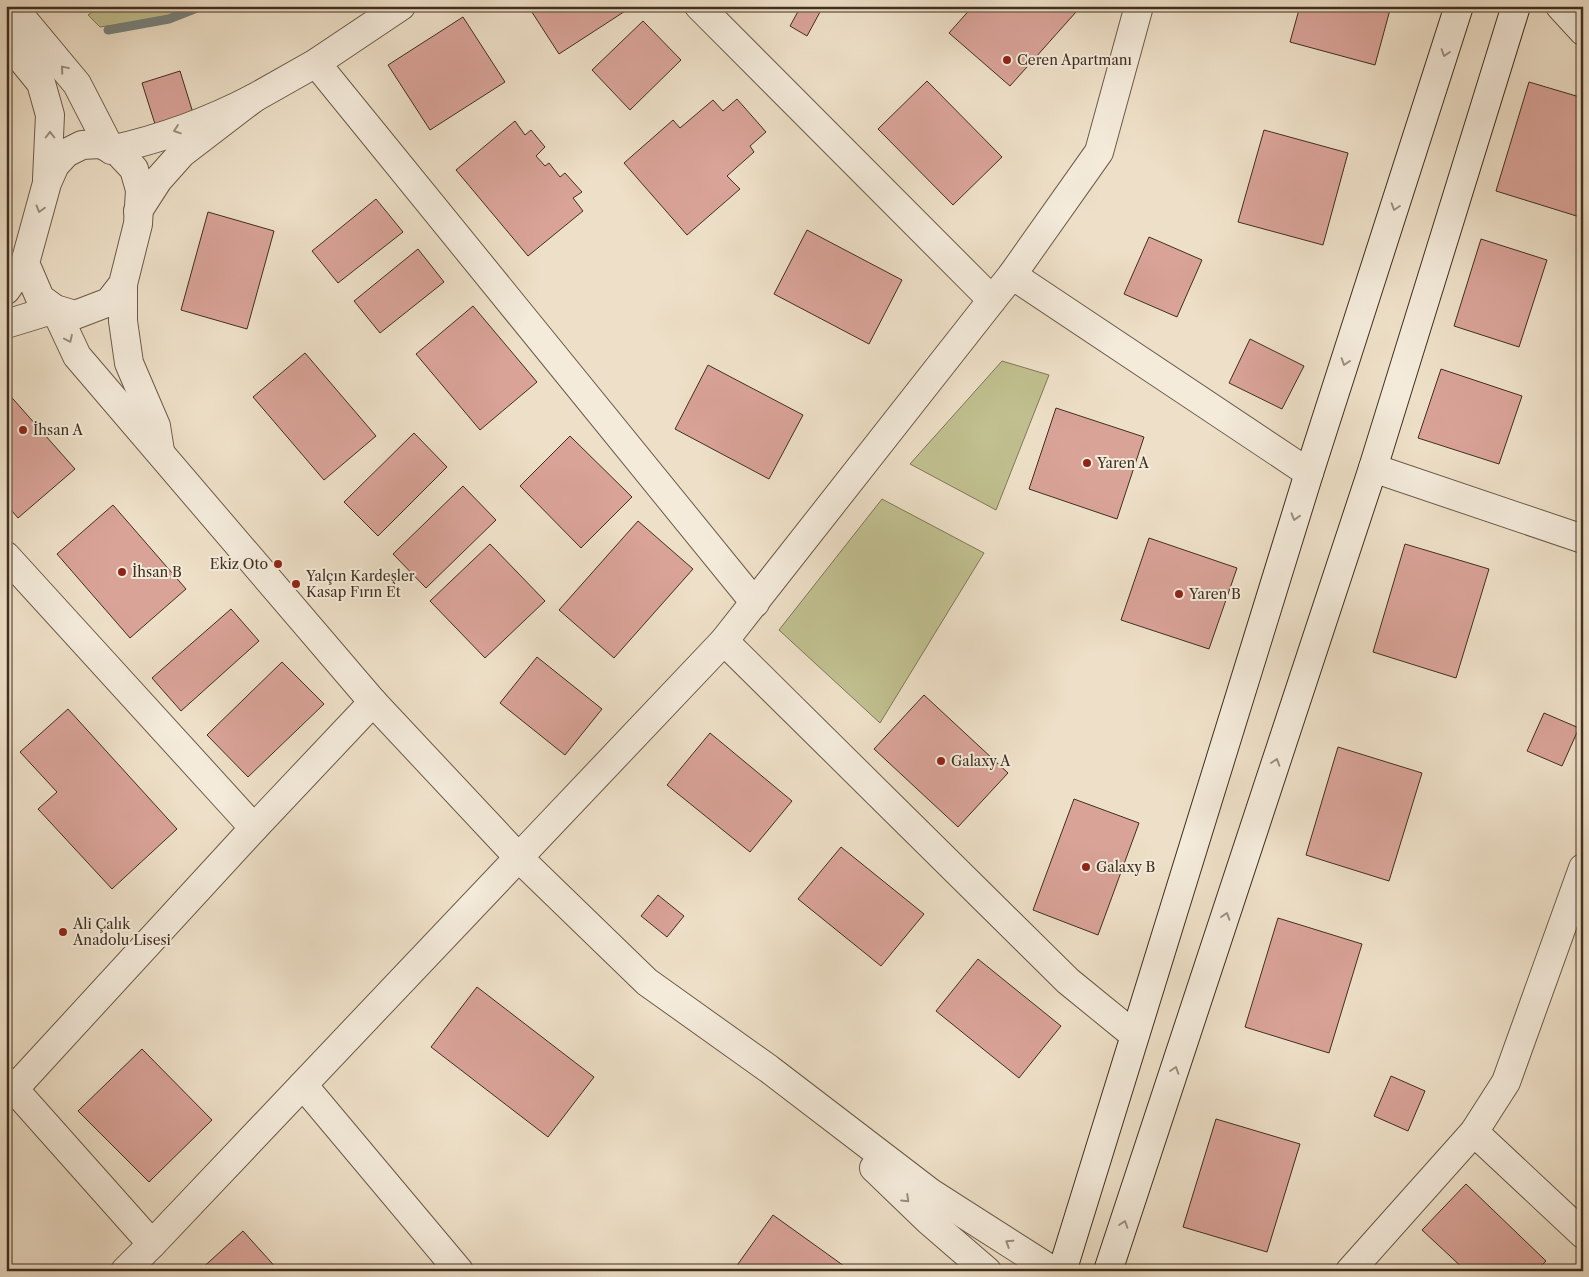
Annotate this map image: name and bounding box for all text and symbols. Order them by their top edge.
one-way arrow [1440,48,1450,56]
place label: Ceren Apartmanı [1017,51,1132,69]
marker: Ceren Apartmanı [1001,54,1013,66]
one-way arrow [61,65,70,74]
one-way arrow [173,124,181,134]
one-way arrow [45,130,56,138]
one-way arrow [1390,203,1400,211]
one-way arrow [35,204,46,213]
one-way arrow [63,334,73,343]
one-way arrow [1340,357,1350,366]
place label: İhsan A [33,421,83,439]
marker: İhsan A [17,424,29,436]
place label: Yaren A [1096,454,1149,472]
marker: Yaren A [1081,457,1093,469]
one-way arrow [1291,512,1301,520]
place label: Ekiz Oto [210,555,268,573]
marker: Ekiz Oto [272,558,284,570]
place label: İhsan B [132,563,182,581]
marker: İhsan B [116,566,128,578]
place label: Yalçın Kardeşler Kasap Fırın Et [305,567,415,601]
marker: Yalçın Kardeşler Kasap Fırın Et [290,578,302,590]
place label: Yaren B [1188,585,1241,603]
marker: Yaren B [1173,588,1185,600]
place label: Galaxy A [951,752,1011,770]
marker: Galaxy A [935,755,947,767]
one-way arrow [1271,758,1281,766]
place label: Galaxy B [1096,858,1155,876]
marker: Galaxy B [1080,861,1092,873]
one-way arrow [1220,912,1230,921]
place label: Ali Çalık Anadolu Lisesi [72,915,171,949]
marker: Ali Çalık Anadolu Lisesi [57,926,69,938]
one-way arrow [1169,1066,1179,1075]
one-way arrow [900,1193,909,1202]
one-way arrow [1118,1221,1128,1229]
one-way arrow [1005,1240,1015,1249]

